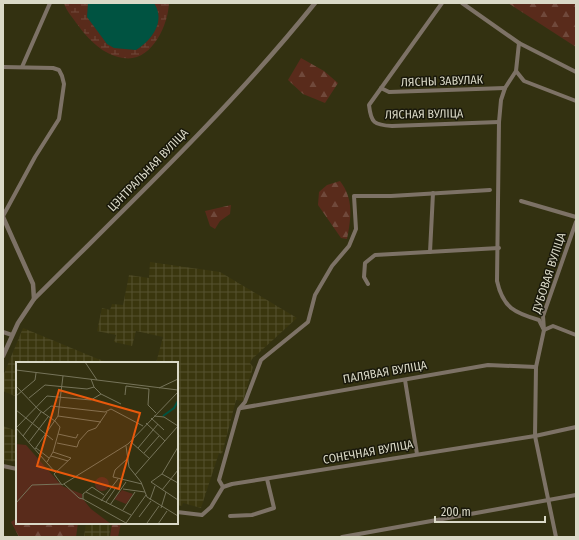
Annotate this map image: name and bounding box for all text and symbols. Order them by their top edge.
street label: ЛЯСНЫ ЗАВУЛАК [401,73,484,89]
street label: ЛЯСНАЯ ВУЛІЦА [385,106,464,122]
street label: ЦЭНТРАЛЬНАЯ ВУЛІЦА [105,125,192,214]
street label: ДУБОВАЯ ВУЛІЦА [529,230,569,316]
street label: ПАЛЯВАЯ ВУЛІЦА [342,358,429,386]
inset map [16,362,178,524]
street label: СОНЕЧНАЯ ВУЛІЦА [322,437,415,467]
scale bar [435,498,545,524]
text: 200 m [441,505,471,519]

